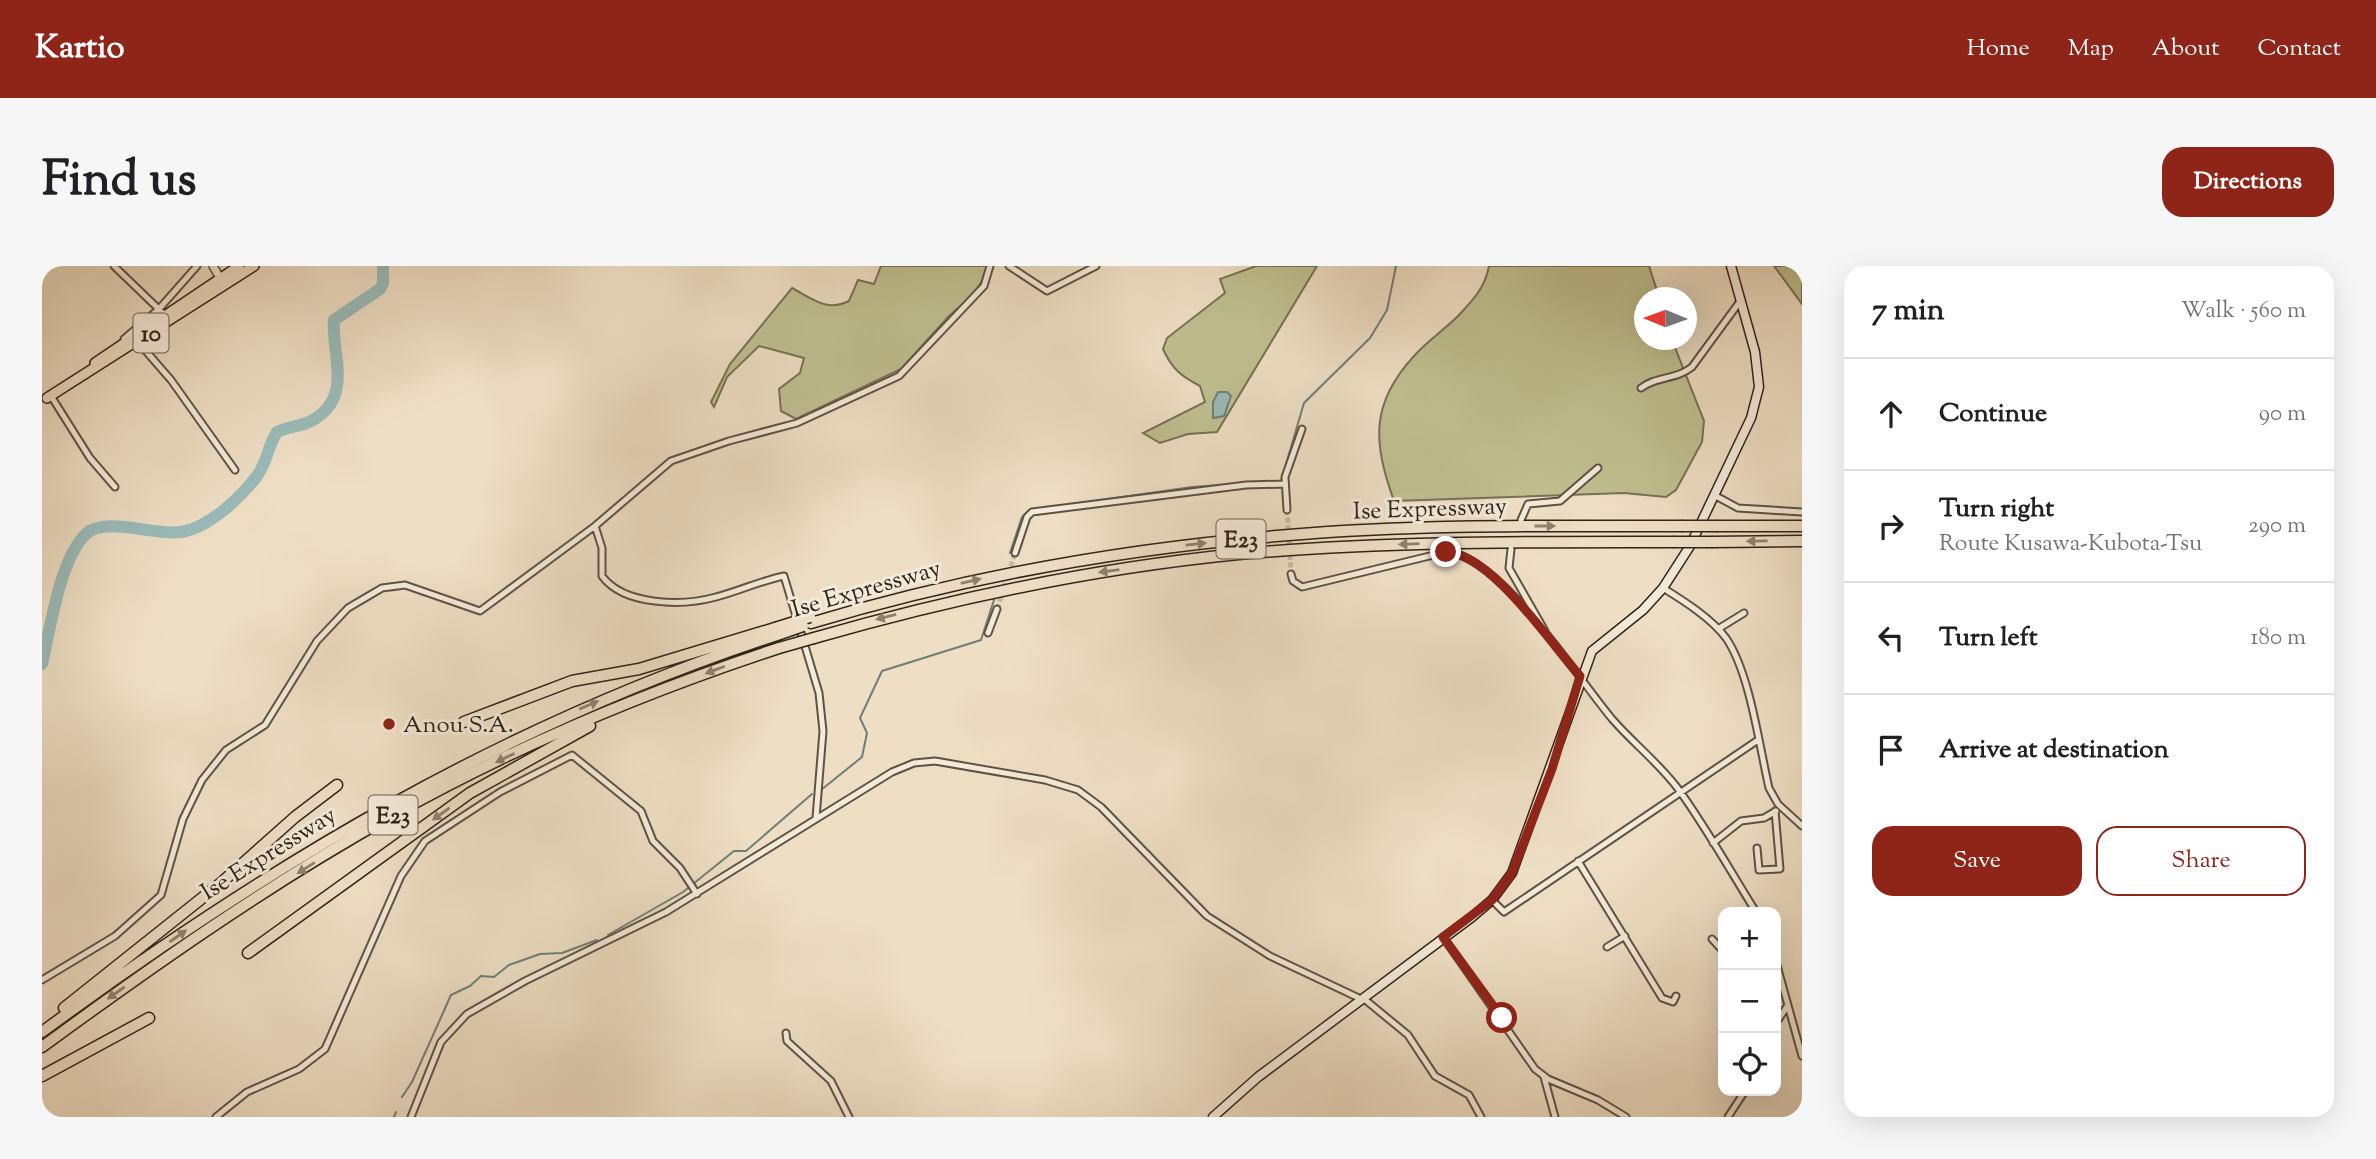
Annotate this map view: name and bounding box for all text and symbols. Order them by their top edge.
text: Kartio [35,25,125,73]
text: Home [1967,32,2030,66]
text: Map [2068,32,2114,66]
text: About [2152,32,2219,66]
text: Contact [2257,32,2341,66]
text: Find us [42,147,196,217]
button: Directions [2162,147,2334,217]
north arrow [1634,287,1697,350]
text: 7 min [1872,290,1944,333]
text: Walk · 560 m [2181,295,2306,328]
road number: 10 [134,314,168,352]
icon: ahead [1872,395,1910,433]
text: Continue [1939,396,2047,433]
text: 90 m [2259,398,2306,431]
street label: Ise Expressway [1353,490,1508,530]
text: Turn right [1939,491,2054,528]
icon: right [1872,507,1910,545]
text: 290 m [2248,510,2306,543]
road number: E23 [1216,520,1266,558]
one-way arrow [1534,520,1556,532]
text: Route Kusawa-Kubota-Tsu [1939,528,2202,561]
one-way arrow [1746,535,1768,547]
route end [1430,536,1461,567]
one-way arrow [1185,538,1207,549]
one-way arrow [1397,538,1419,549]
street label: Ise Expressway [788,552,945,627]
one-way arrow [1098,566,1120,577]
one-way arrow [960,575,982,586]
one-way arrow [875,612,897,623]
icon: left [1872,619,1910,657]
text: Turn left [1939,620,2038,657]
text: 180 m [2251,622,2306,655]
one-way arrow [704,665,725,676]
one-way arrow [579,699,599,711]
place label: Anou S.A. [403,709,514,743]
marker: Anou S.A. [381,716,397,732]
icon: arrive [1872,731,1910,769]
text: Arrive at destination [1939,732,2169,769]
one-way arrow [495,752,515,763]
road number: E23 [368,796,418,834]
street label: Ise Expressway [195,799,343,910]
one-way arrow [432,806,450,820]
button: Save [1872,826,2082,896]
button: Share [2096,826,2306,896]
one-way arrow [296,861,315,874]
map controls [1718,907,1781,1096]
button: + [1718,907,1781,970]
one-way arrow [169,929,187,943]
button: − [1718,970,1781,1033]
one-way arrow [107,986,125,1000]
route start [1486,1002,1517,1033]
button: locate [1718,1033,1781,1096]

